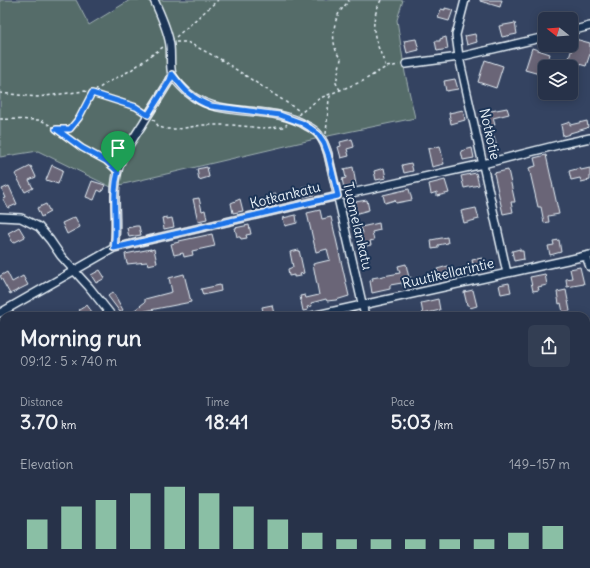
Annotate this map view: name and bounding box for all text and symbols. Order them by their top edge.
north arrow [538,12,578,52]
map controls [538,12,578,100]
button: layers [538,60,578,100]
street label: Notkotie [475,107,505,161]
pin [101,131,135,172]
icon: arrive [107,137,129,159]
street label: Kotkankatu [248,178,322,212]
street label: Tuomelankatu [339,180,377,272]
street label: Ruutikellarintie [400,254,496,292]
text: Morning run [20,324,142,352]
button: share [528,325,570,367]
text: 09:12 · 5 × 740 m [20,353,117,370]
text: Distance [20,395,63,409]
text: Time [205,395,229,409]
text: Pace [391,395,415,409]
text: 3.70 [20,409,58,434]
text: 18:41 [205,409,249,434]
text: 5:03 [391,409,431,434]
text: km [58,418,76,432]
text: /km [431,418,453,432]
text: Elevation [20,456,73,473]
text: 149–157 m [509,456,570,473]

